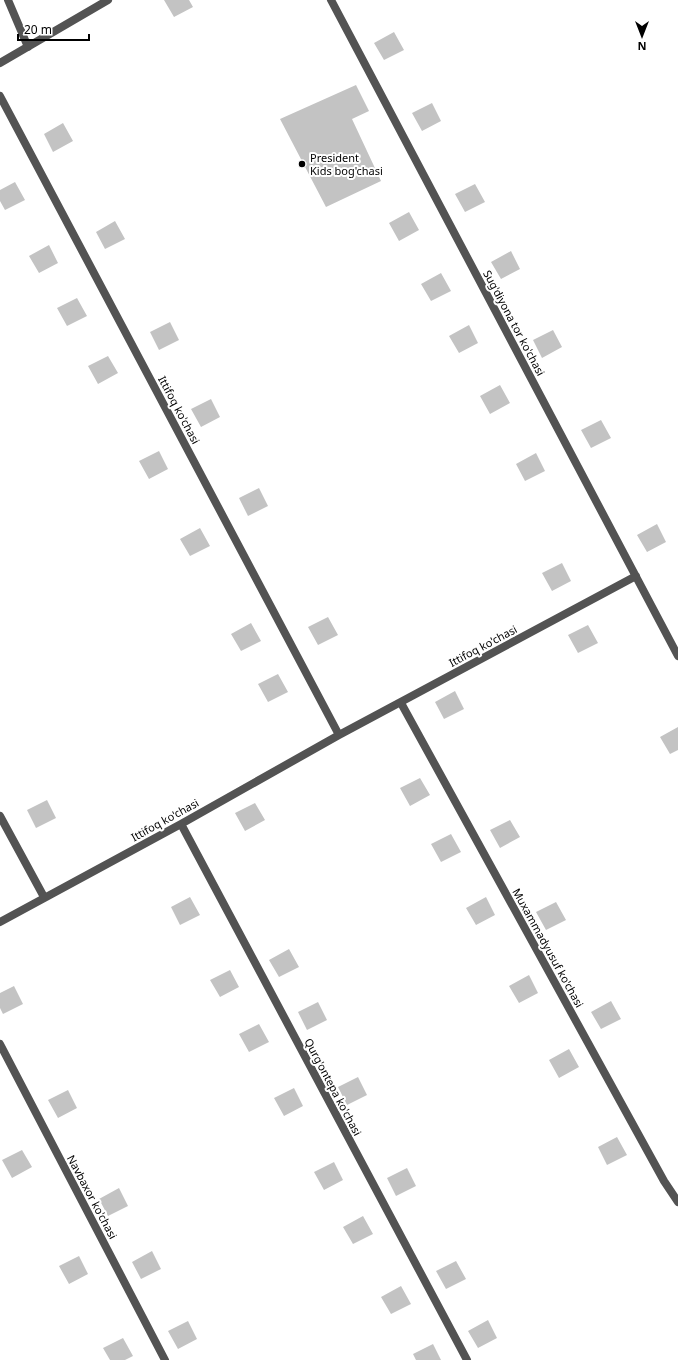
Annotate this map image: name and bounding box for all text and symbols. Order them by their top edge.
scale bar [18,16,89,42]
north arrow [622,16,662,56]
text: 20 m [24,21,52,38]
text: N [638,39,646,54]
place label: President Kids bog'chasi [310,150,383,178]
marker: President Kids bog'chasi [297,159,307,169]
street label: Sug'diyona tor ko'chasi [480,267,549,378]
street label: Ittifoq ko'chasi [155,373,204,446]
street label: Ittifoq ko'chasi [446,621,519,670]
street label: Ittifoq ko'chasi [128,795,201,844]
street label: Muxammadyusuf ko'chasi [509,886,587,1010]
street label: Qurg'ontepa ko'chasi [301,1035,366,1138]
street label: Navbaxor ko'chasi [64,1152,121,1241]

